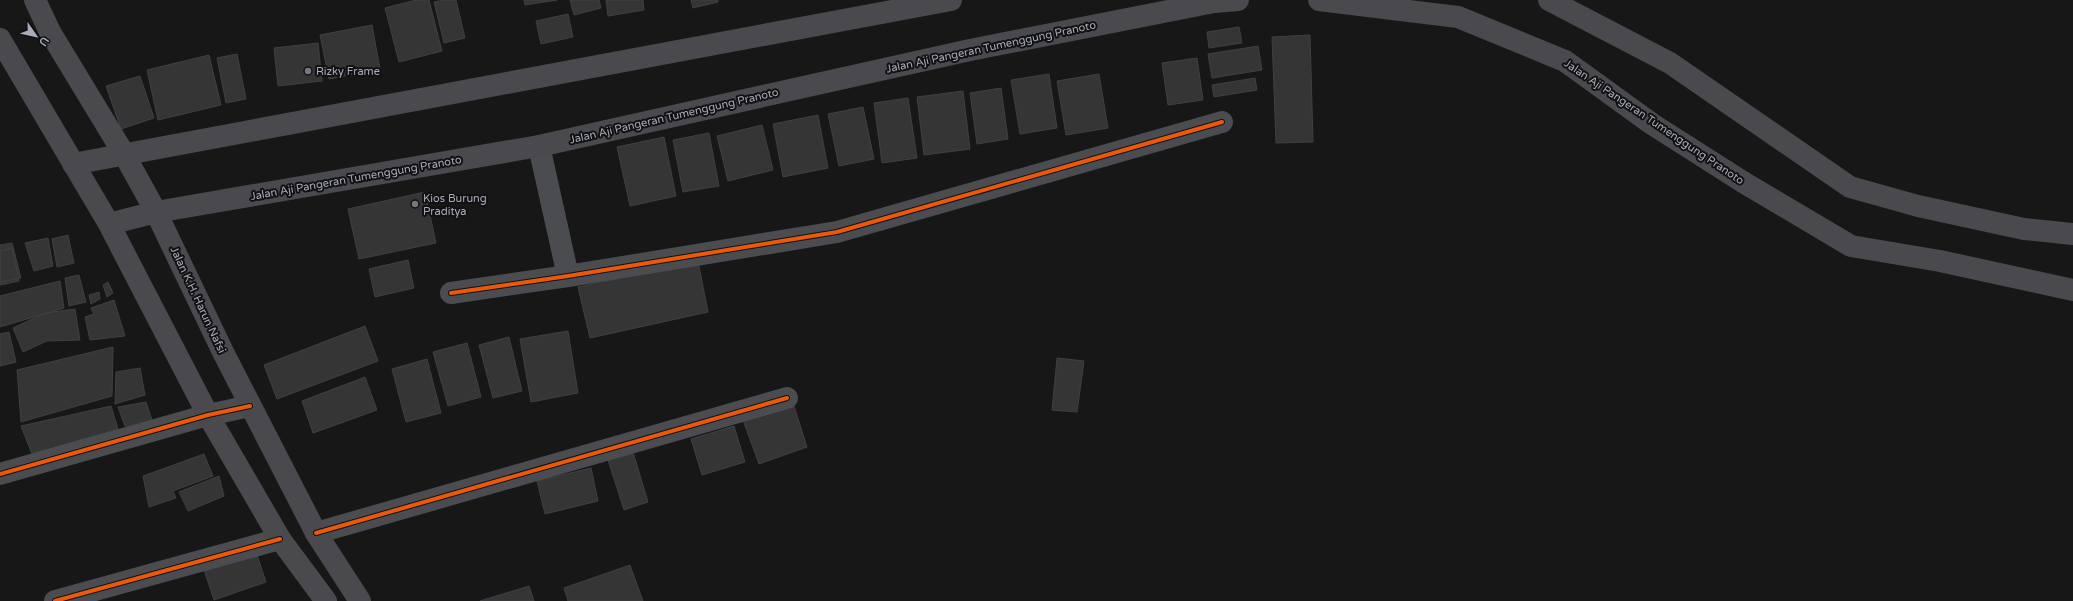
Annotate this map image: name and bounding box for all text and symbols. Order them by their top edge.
north arrow [16,16,56,56]
street label: Jalan Aji Pangeran Tumenggung Pranoto [885,18,1097,76]
text: U [36,34,52,48]
street label: Jalan Aji Pangeran Tumenggung Pranoto [1562,57,1747,187]
place label: Rizky Frame [316,65,380,78]
marker: Rizky Frame [303,66,313,76]
street label: Jalan Aji Pangeran Tumenggung Pranoto [568,86,780,146]
street label: Jalan Aji Pangeran Tumenggung Pranoto [249,153,463,203]
place label: Kios Burung Praditya [423,192,487,218]
marker: Kios Burung Praditya [410,199,420,209]
street label: Jalan K.H. Harun Nafsi [168,245,228,355]

